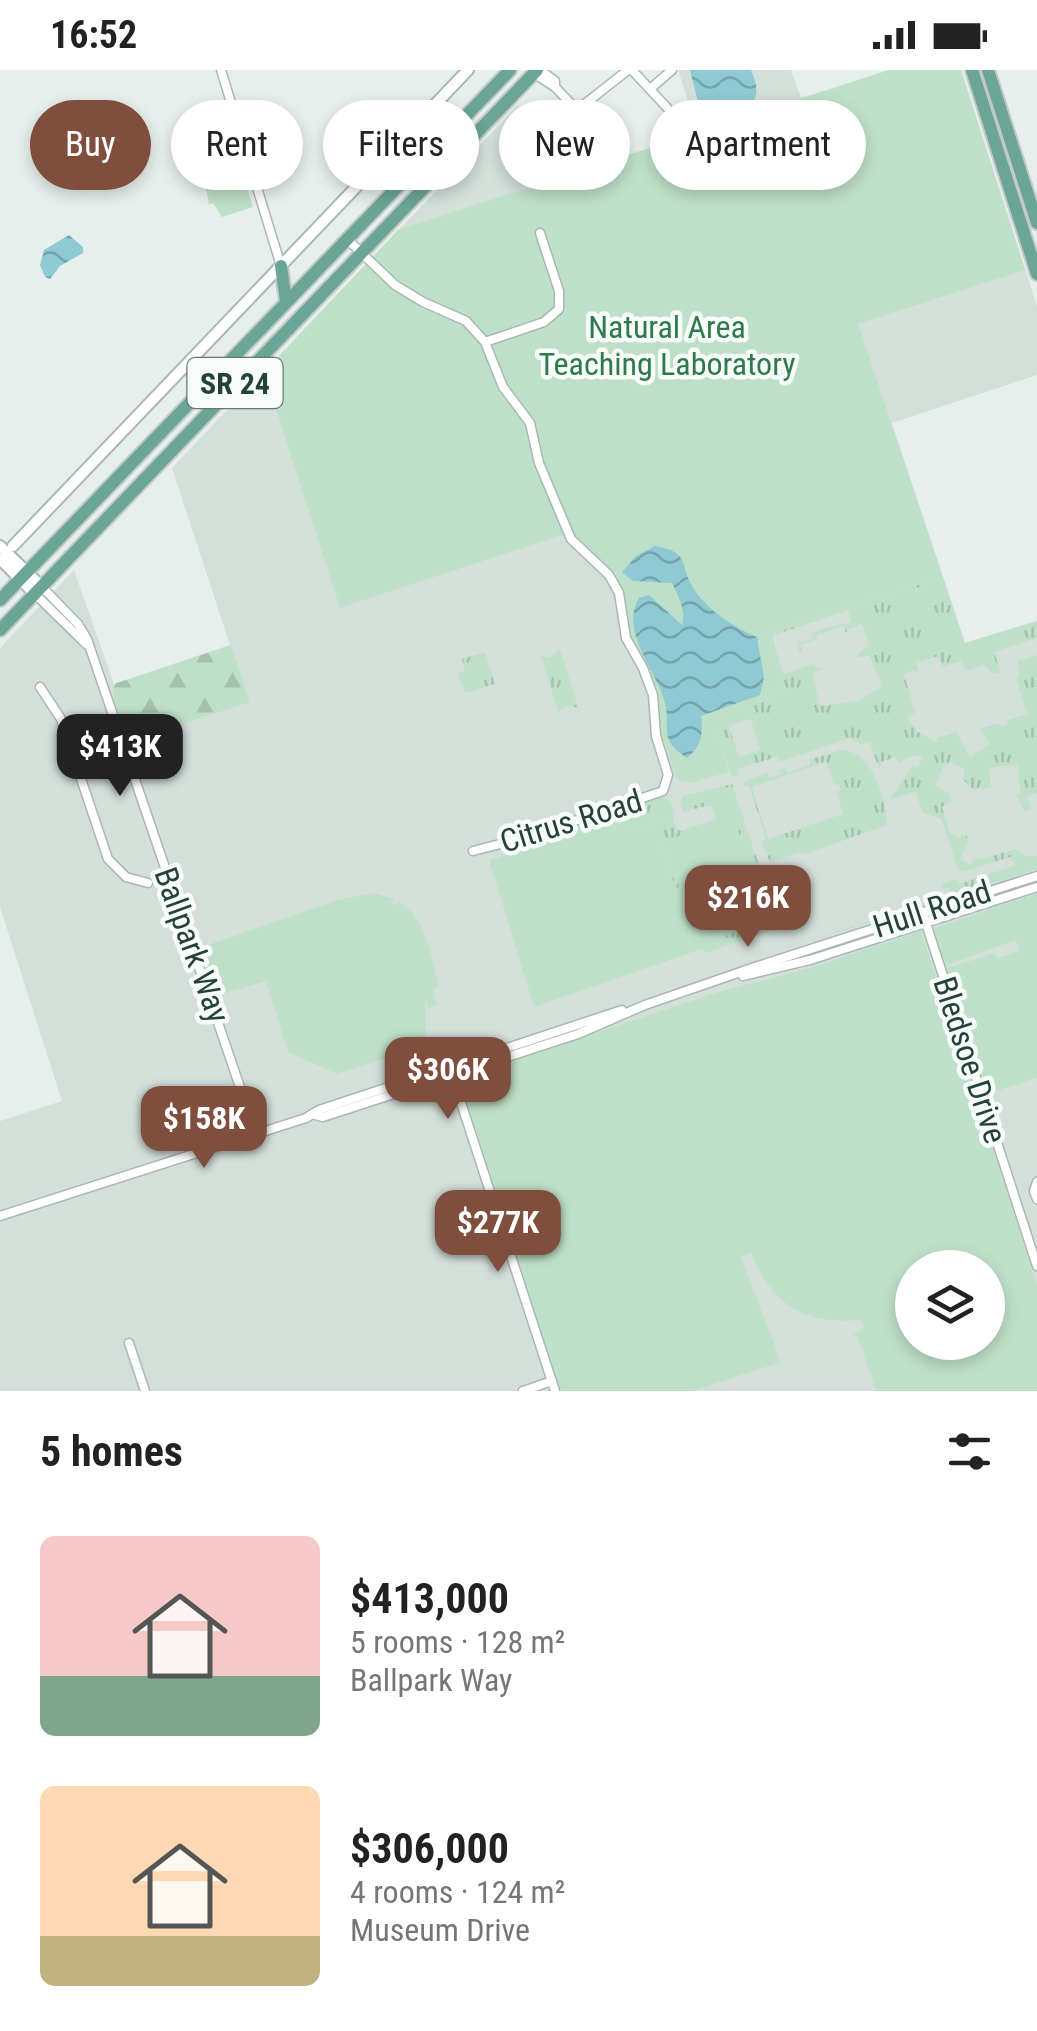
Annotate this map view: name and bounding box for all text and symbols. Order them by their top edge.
text: 16:52 [50,13,137,57]
chip: Buy [30,100,151,190]
chip: Rent [171,100,303,190]
chip: Filters [323,100,479,190]
chip: New [499,100,630,190]
chip: Apartment [650,100,866,190]
park label: Natural Area Teaching Laboratory [538,308,796,383]
road number: SR 24 [188,358,282,408]
pin: $413K [50,714,190,799]
text: $413K [79,727,161,765]
street label: Citrus Road [495,781,647,861]
street label: Ballpark Way [146,862,238,1028]
pin: $216K [678,865,818,950]
street label: Hull Road [868,872,996,946]
text: $216K [707,878,789,916]
street label: Bledsoe Drive [925,972,1015,1148]
pin: $306K [378,1037,518,1122]
text: $306K [407,1050,489,1088]
pin: $158K [134,1086,274,1171]
text: $158K [163,1099,245,1137]
pin: $277K [428,1190,568,1275]
text: $277K [457,1203,539,1241]
map controls [895,1250,1005,1360]
button: layers [895,1250,1005,1360]
icon: filters [942,1424,997,1479]
text: 5 homes [40,1427,183,1476]
text: $413,000 [350,1574,509,1623]
icon: home [120,1576,240,1696]
text: 5 rooms · 128 m² [350,1623,565,1661]
text: Ballpark Way [350,1661,512,1699]
text: $306,000 [350,1824,509,1873]
icon: home [120,1826,240,1946]
text: 4 rooms · 124 m² [350,1873,565,1911]
text: Museum Drive [350,1911,530,1949]

